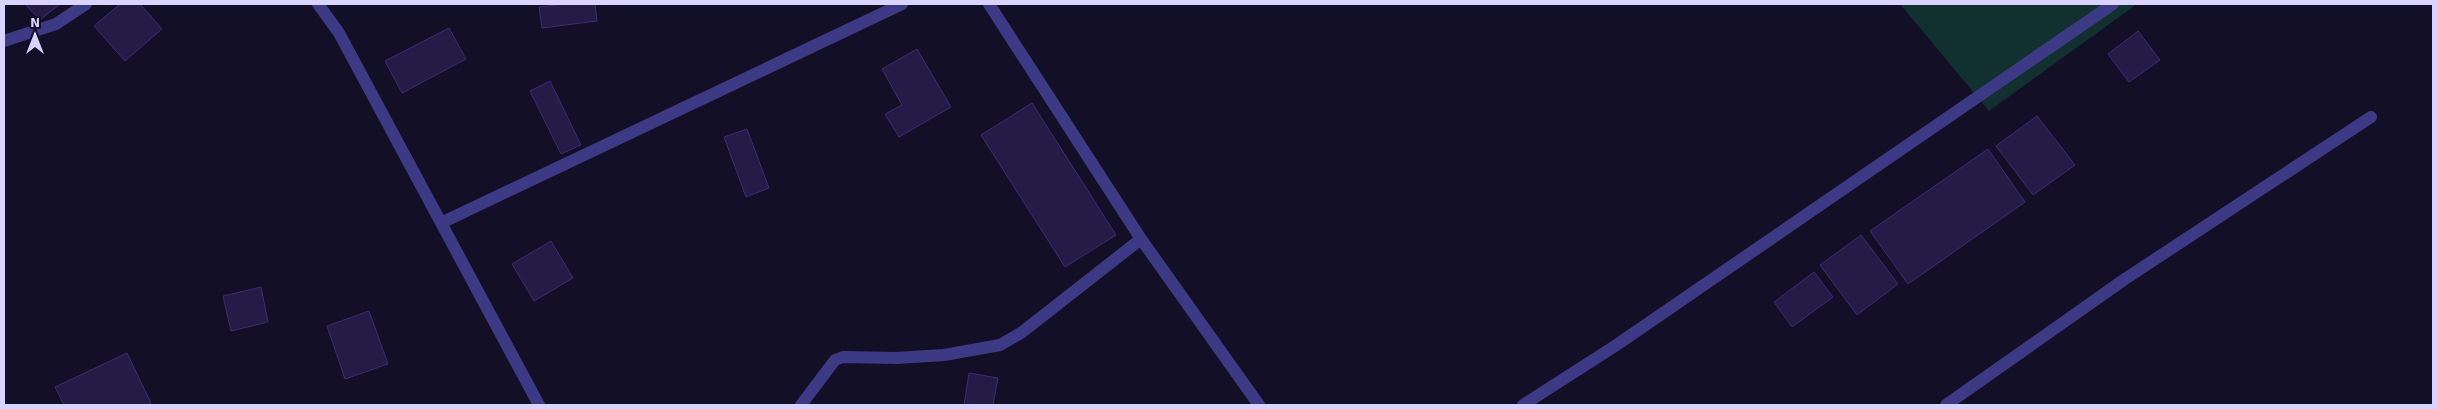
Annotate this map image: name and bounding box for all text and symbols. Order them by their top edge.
north arrow [10,10,60,60]
text: N [30,14,40,31]

